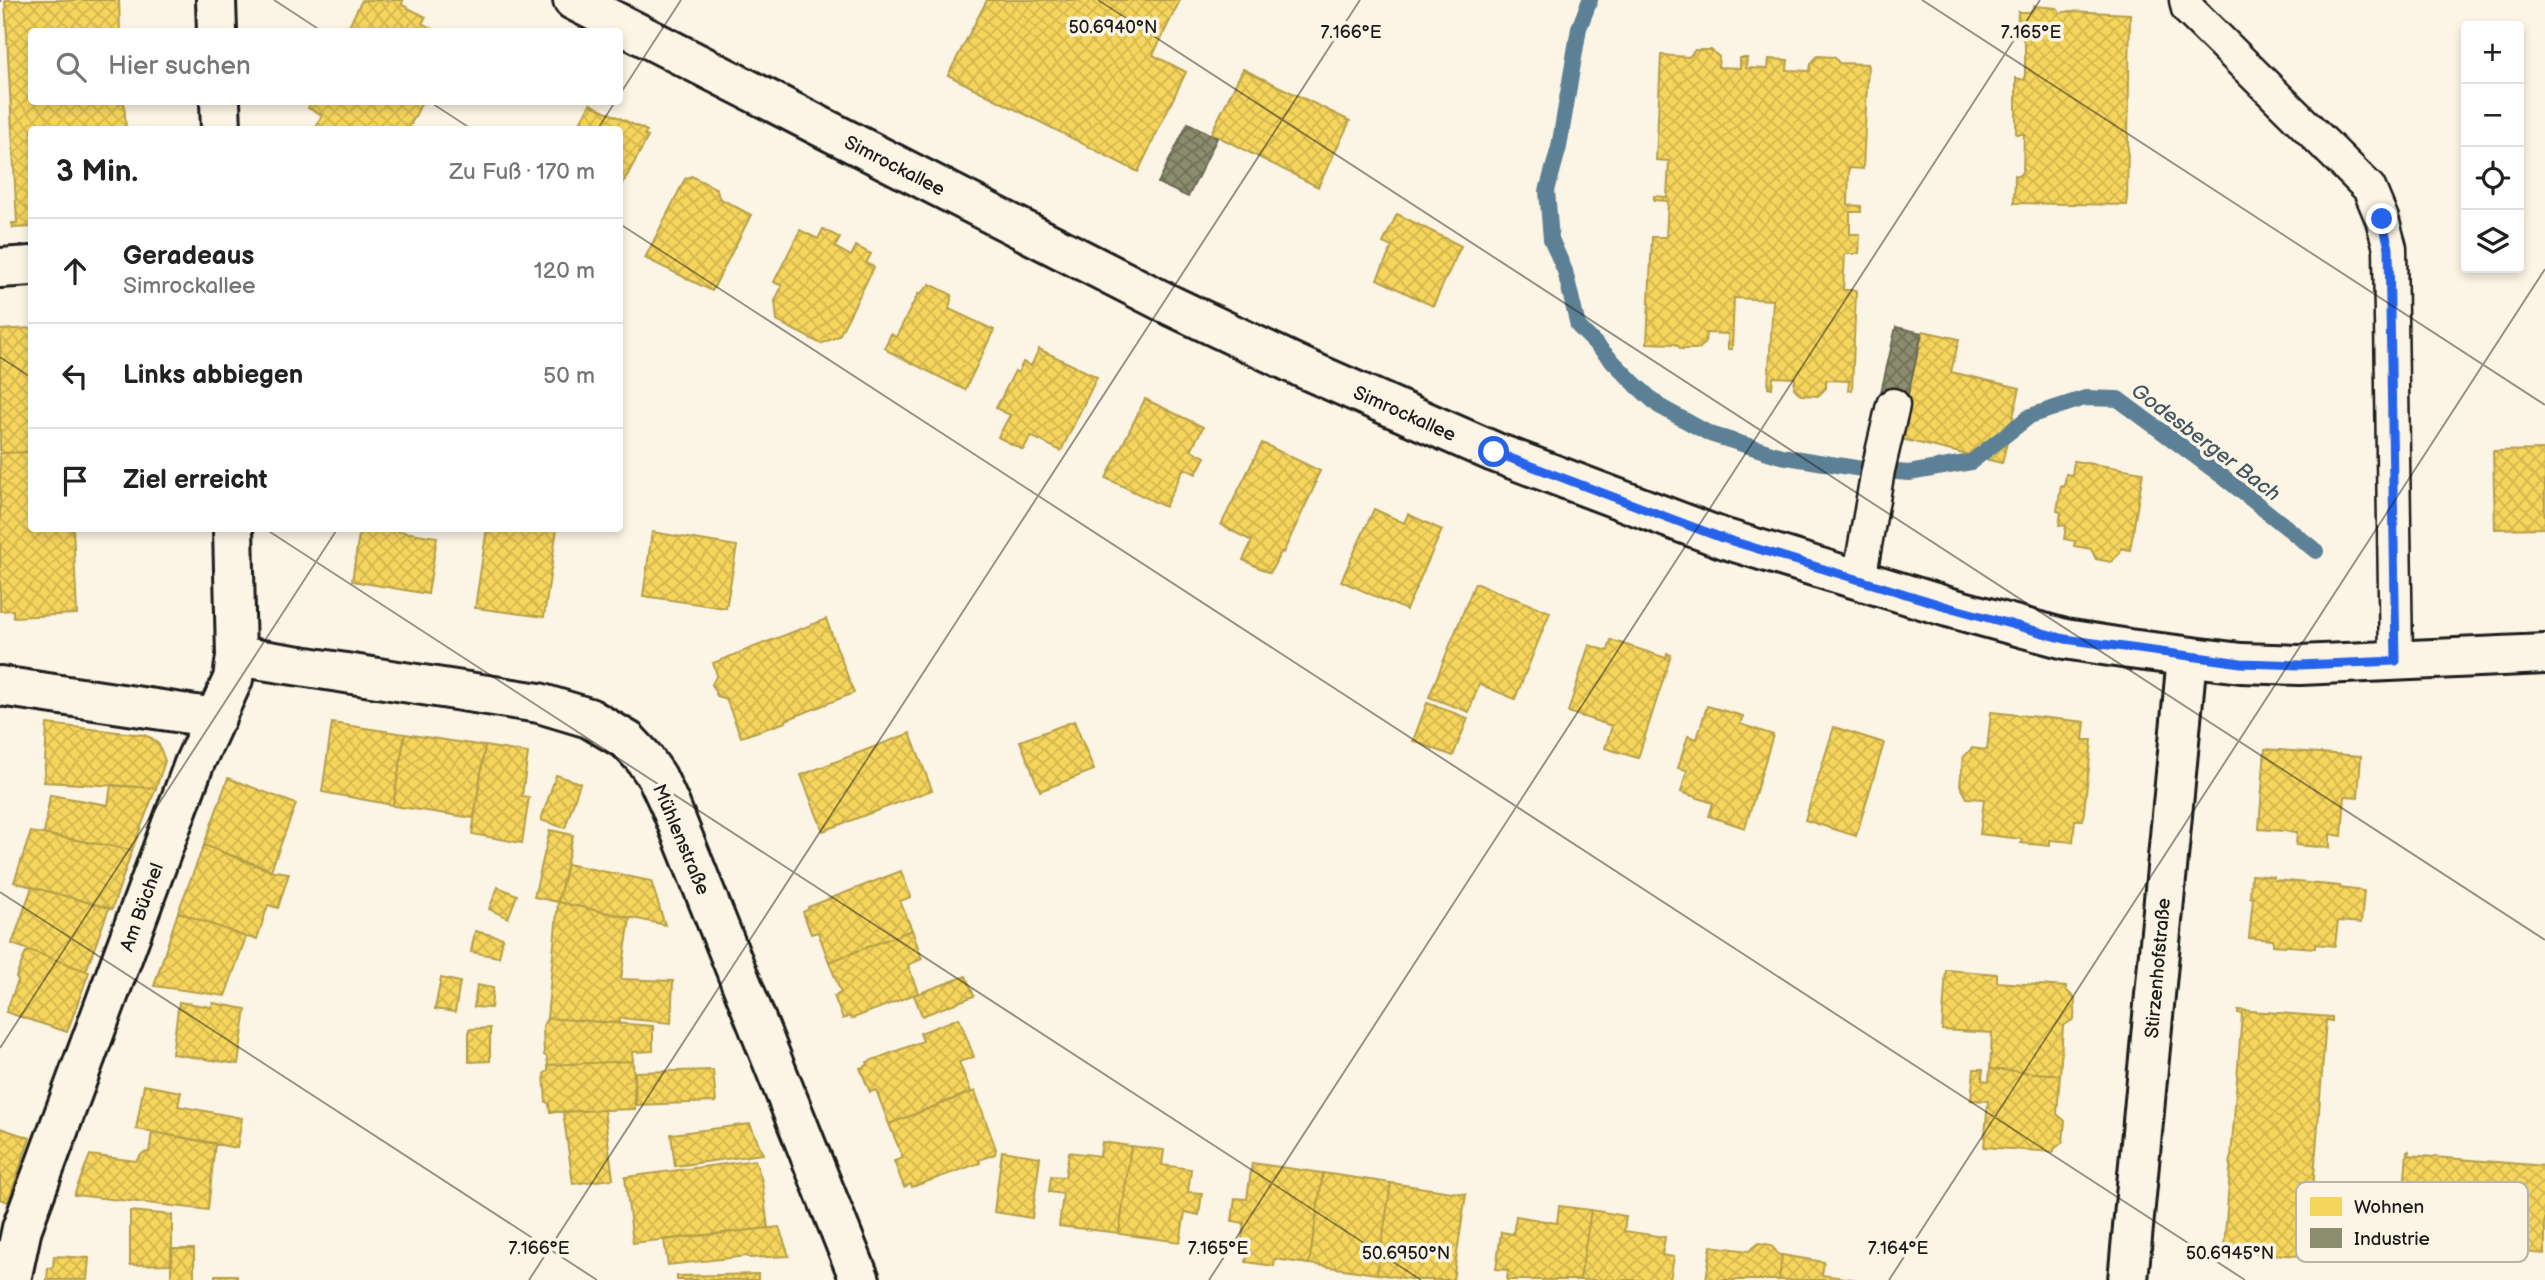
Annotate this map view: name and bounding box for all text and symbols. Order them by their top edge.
text: 50.6940°N [1068,17,1158,38]
map controls [2461,21,2524,273]
button: + [2461,21,2524,84]
text: 7.166°E [1320,22,1382,43]
text: 7.165°E [2001,22,2061,43]
search box [28,28,623,105]
icon: search [52,48,90,86]
text: Hier suchen [108,51,251,82]
button: − [2461,84,2524,147]
street label: Simrockallee [840,131,948,201]
button: locate [2461,147,2524,210]
text: 3 Min. [56,154,138,190]
text: Zu Fuß · 170 m [449,158,595,186]
route end [2366,203,2397,234]
button: layers [2461,210,2524,273]
text: Geradeaus [123,241,254,272]
icon: ahead [56,252,94,290]
text: 120 m [534,257,595,285]
text: Simrockallee [123,272,256,300]
icon: left [56,357,94,395]
text: Links abbiegen [123,360,303,391]
text: 50 m [543,362,595,390]
water label: Godesberger Bach [2126,378,2286,507]
street label: Simrockallee [1350,382,1459,447]
route start [1478,436,1509,467]
icon: arrive [56,462,94,500]
text: Ziel erreicht [123,465,267,496]
street label: Mühlenstraße [647,781,714,898]
street label: Am Büchel [116,860,169,955]
street label: Stirzenhofstraße [2141,897,2176,1039]
legend [2296,1182,2528,1262]
text: Wohnen [2354,1196,2424,1219]
text: Industrie [2354,1228,2430,1251]
text: 7.166°E [508,1238,570,1259]
text: 7.165°E [1188,1238,1248,1259]
text: 7.164°E [1868,1238,1929,1259]
text: 50.6950°N [1362,1243,1450,1264]
text: 50.6945°N [2186,1243,2274,1264]

